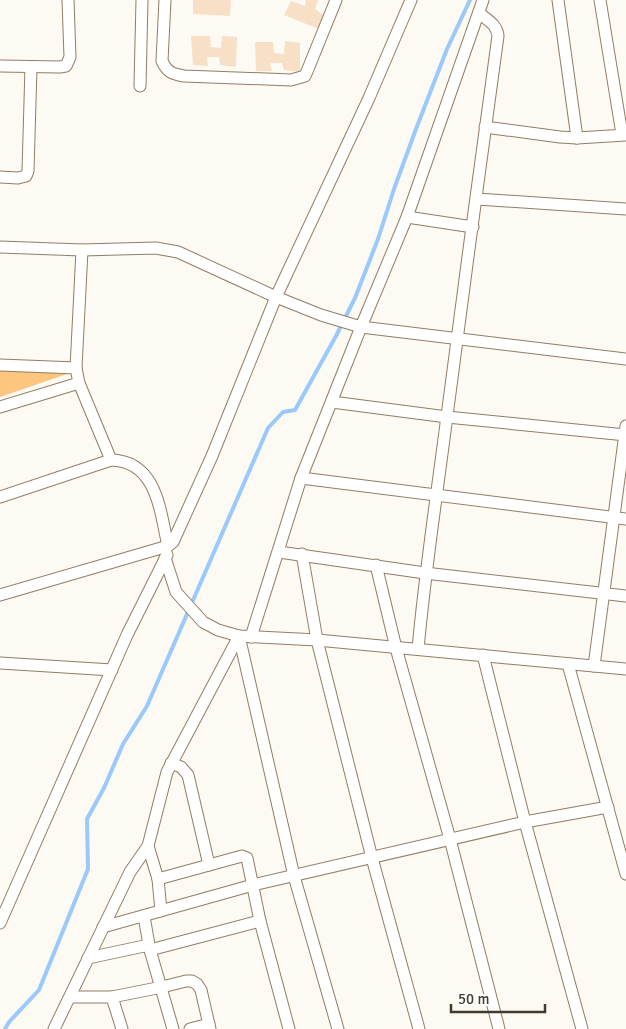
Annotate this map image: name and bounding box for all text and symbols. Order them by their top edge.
scale bar [451,982,545,1014]
text: 50 m [458,990,489,1008]

